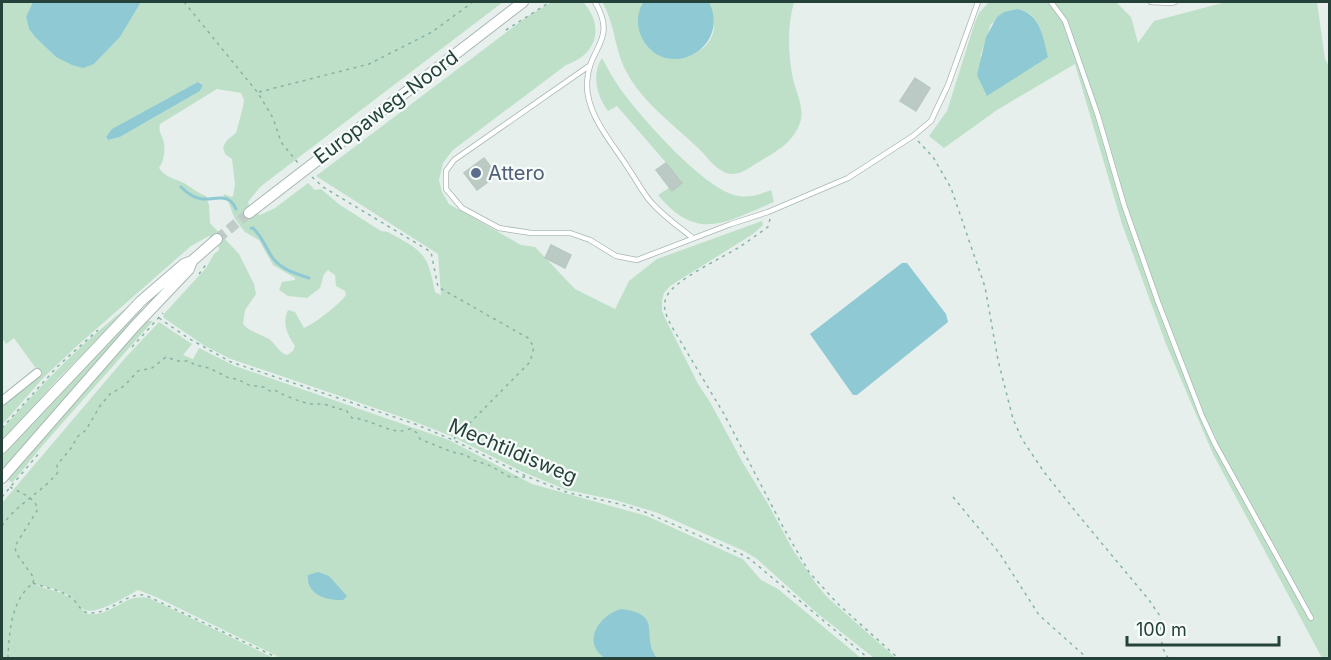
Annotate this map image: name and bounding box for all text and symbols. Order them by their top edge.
street label: Europaweg-Noord [309,45,463,169]
place label: Attero [488,161,545,185]
marker: Attero [469,166,483,180]
street label: Mechtildisweg [445,413,581,489]
scale bar [1127,609,1278,647]
text: 100 m [1136,619,1187,640]

